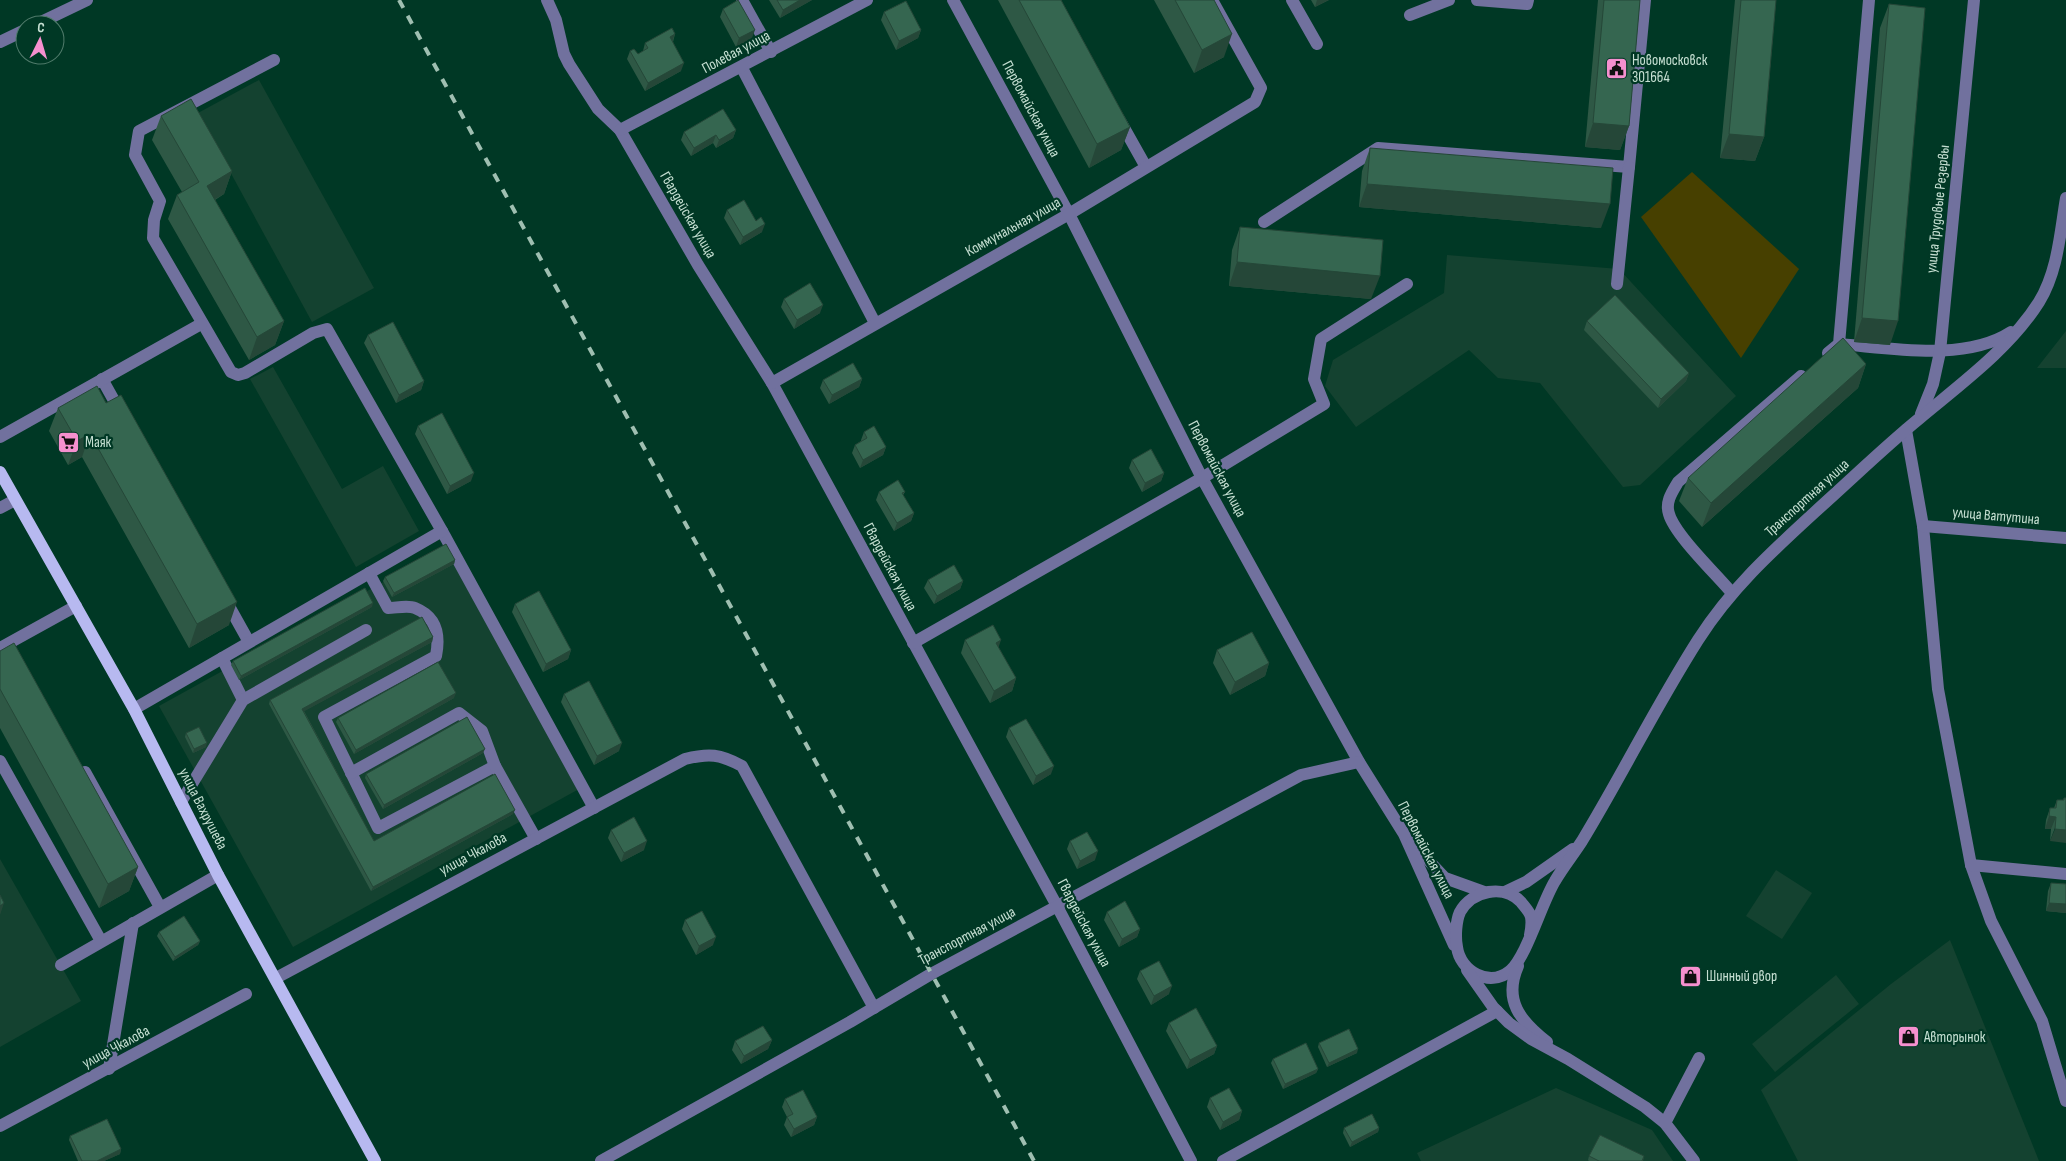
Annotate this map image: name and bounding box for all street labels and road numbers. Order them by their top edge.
street label: Полевая улица [699,26,774,78]
street label: Первомайская улица [998,57,1065,161]
street label: улица Трудовые Резервы [1922,144,1954,274]
street label: Гвардейская улица [655,168,721,262]
street label: Коммунальная улица [962,193,1064,261]
street label: Первомайская улица [1184,417,1251,521]
street label: Транспортная улица [1761,455,1853,541]
street label: улица Ватутина [1952,503,2041,529]
street label: Гвардейская улица [859,520,921,615]
street label: улица Вахрушева [174,765,232,853]
street label: Первомайская улица [1393,798,1459,902]
street label: улица Чкалова [436,828,510,880]
street label: Гвардейская улица [1053,876,1115,971]
street label: Транспортная улица [915,902,1019,970]
street label: улица Чкалова [79,1021,153,1073]

